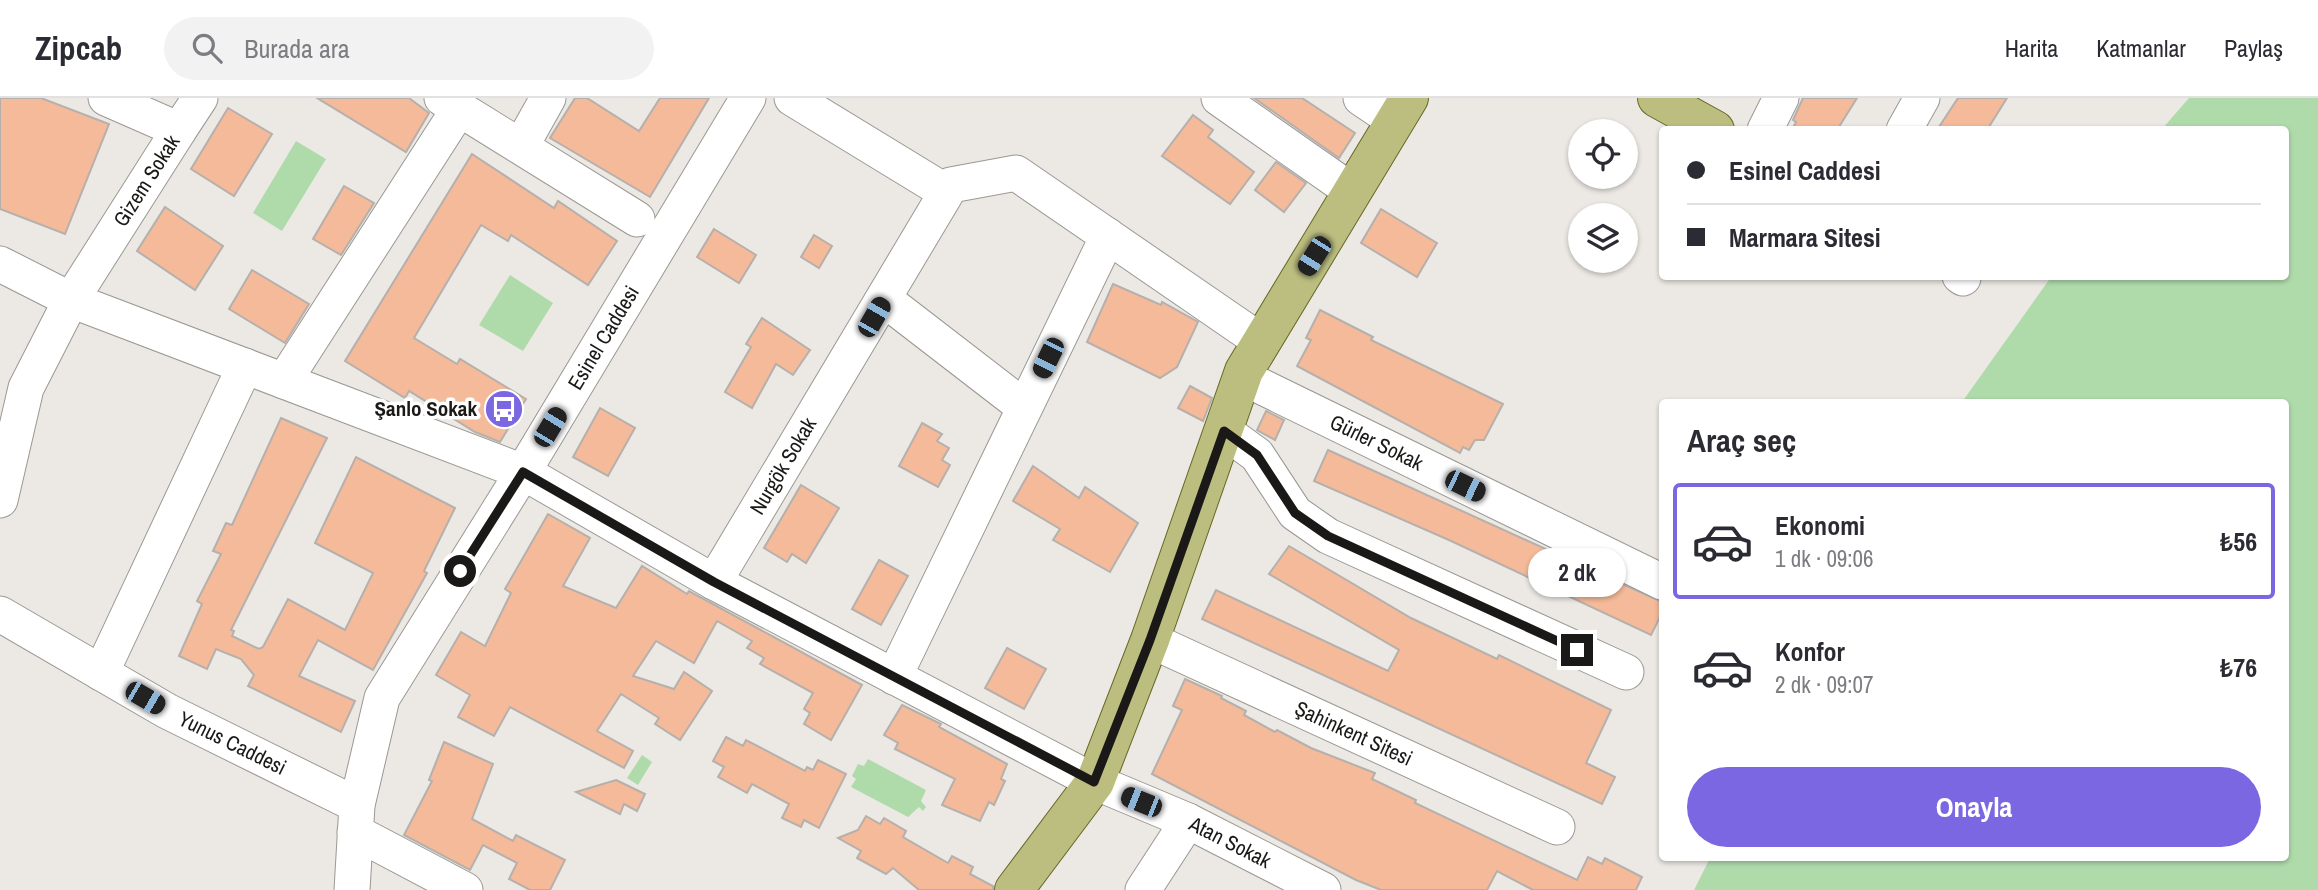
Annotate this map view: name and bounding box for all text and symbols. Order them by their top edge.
search box [164,17,654,80]
text: Zipcab [35,26,122,70]
icon: search [188,29,226,67]
text: Burada ara [244,31,350,66]
text: Harita [2005,32,2058,64]
text: Katmanlar [2096,32,2186,64]
text: Paylaş [2224,32,2283,64]
map controls [1568,119,1638,273]
button: locate [1568,119,1638,189]
street label: Gizem Sokak [106,129,186,232]
text: Esinel Caddesi [1729,153,1881,188]
button: layers [1568,203,1638,273]
text: Marmara Sitesi [1729,220,1881,255]
car [1294,233,1335,279]
street label: Esinel Caddesi [561,280,646,395]
car [855,294,894,340]
car [1030,335,1067,381]
bus stop icon: Şanlo Sokak [483,388,525,430]
place label: Şanlo Sokak [375,394,477,423]
car [531,404,570,450]
street label: Gürler Sokak [1325,407,1429,477]
street label: Nurgök Sokak [743,412,823,520]
text: Araç seç [1687,419,1796,462]
car [1442,467,1489,505]
text: Ekonomi [1775,508,1865,543]
icon: car [1691,510,1754,573]
text: ₺56 [2220,524,2257,559]
text: 1 dk · 09:06 [1775,543,1874,574]
callout: 2 dk [1528,548,1626,598]
route start [444,555,476,587]
text: 2 dk [1558,557,1596,588]
route end [1561,634,1593,666]
text: Konfor [1775,634,1845,669]
icon: car [1691,636,1754,699]
text: ₺76 [2220,650,2257,685]
text: 2 dk · 09:07 [1775,669,1874,700]
car [122,678,169,718]
street label: Şahinkent Sitesi [1290,693,1417,773]
street label: Yunus Caddesi [174,704,291,782]
button: Onayla [1687,767,2261,847]
car [1118,784,1165,820]
street label: Atan Sokak [1184,809,1276,875]

